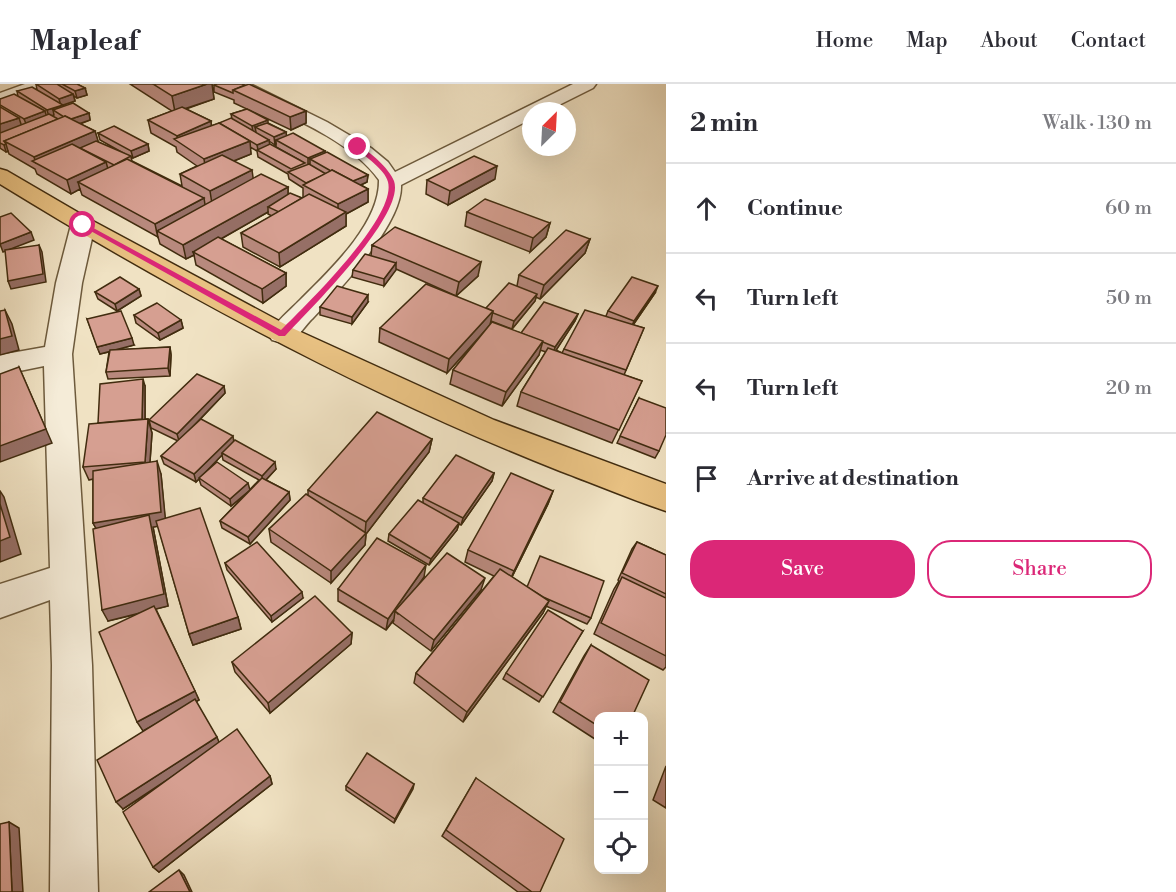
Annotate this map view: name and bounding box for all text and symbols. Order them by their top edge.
text: Mapleaf [30,24,138,59]
text: Home [816,28,873,54]
text: Map [906,28,948,54]
text: About [981,28,1038,54]
text: Contact [1071,28,1146,54]
north arrow [522,102,576,156]
text: 2 min [690,107,758,139]
text: Walk · 130 m [1043,111,1152,136]
route end [344,133,370,159]
icon: ahead [690,192,723,225]
text: Continue [747,195,843,222]
text: 60 m [1105,196,1152,221]
route start [69,211,95,237]
icon: left [690,282,723,315]
text: Turn left [747,285,838,312]
text: 50 m [1106,286,1152,311]
icon: left [690,372,723,405]
text: Turn left [747,375,838,402]
text: 20 m [1106,376,1152,401]
icon: arrive [690,462,723,495]
text: Arrive at destination [747,465,959,492]
button: Save [690,540,915,598]
button: Share [927,540,1152,598]
map controls [594,712,648,874]
button: + [594,712,648,766]
button: − [594,766,648,820]
button: locate [594,820,648,874]

